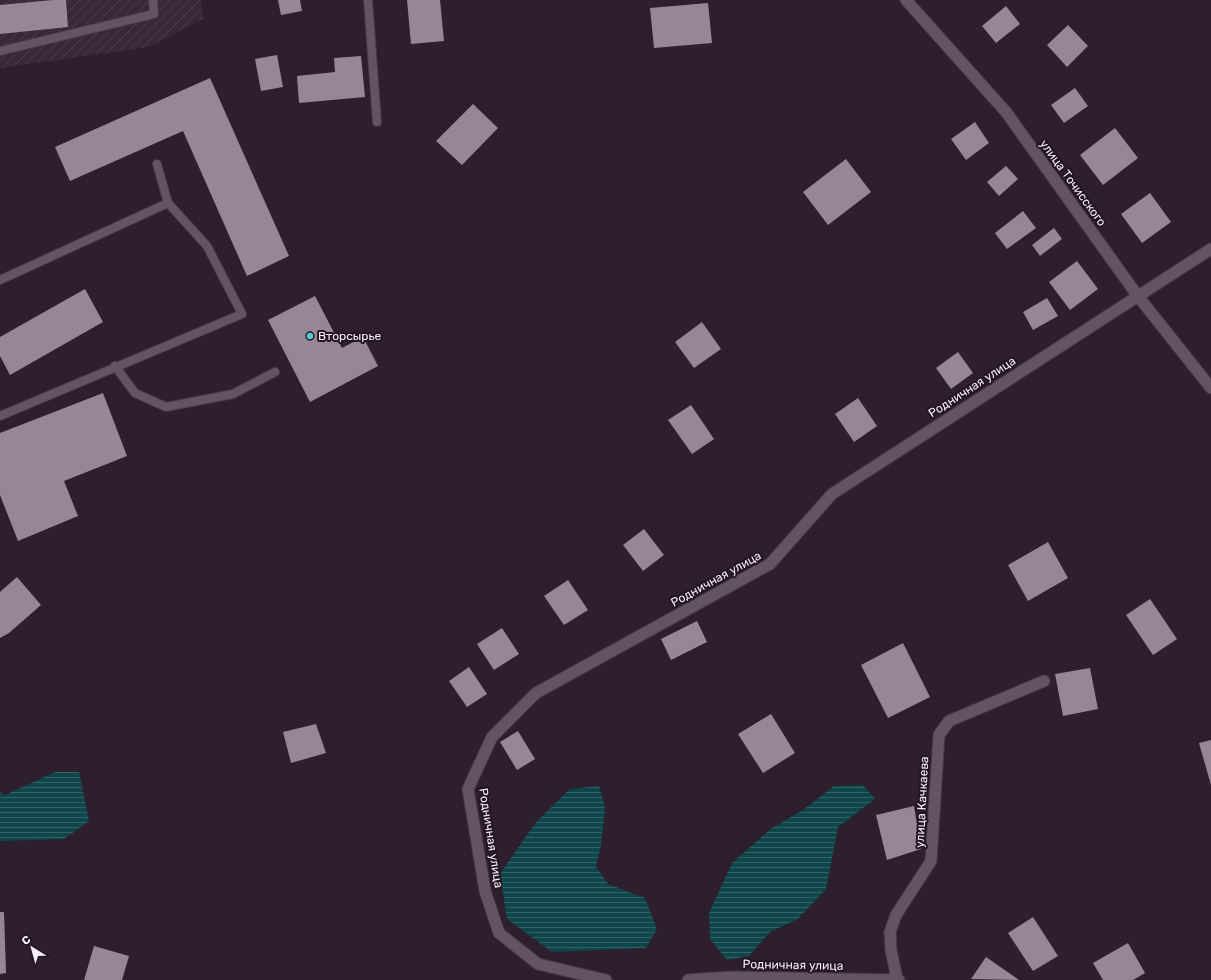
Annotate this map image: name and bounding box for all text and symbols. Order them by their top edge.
street label: улица Точисского [1037,137,1109,229]
place label: Вторсырье [318,329,381,343]
marker: Вторсырье [305,331,315,341]
street label: Родничная улица [926,354,1018,420]
street label: Родничная улица [668,548,764,610]
street label: улица Качкаева [913,756,931,848]
street label: Родничная улица [476,787,506,889]
north arrow [12,928,52,968]
text: С [19,933,33,948]
street label: Родничная улица [742,957,844,973]

